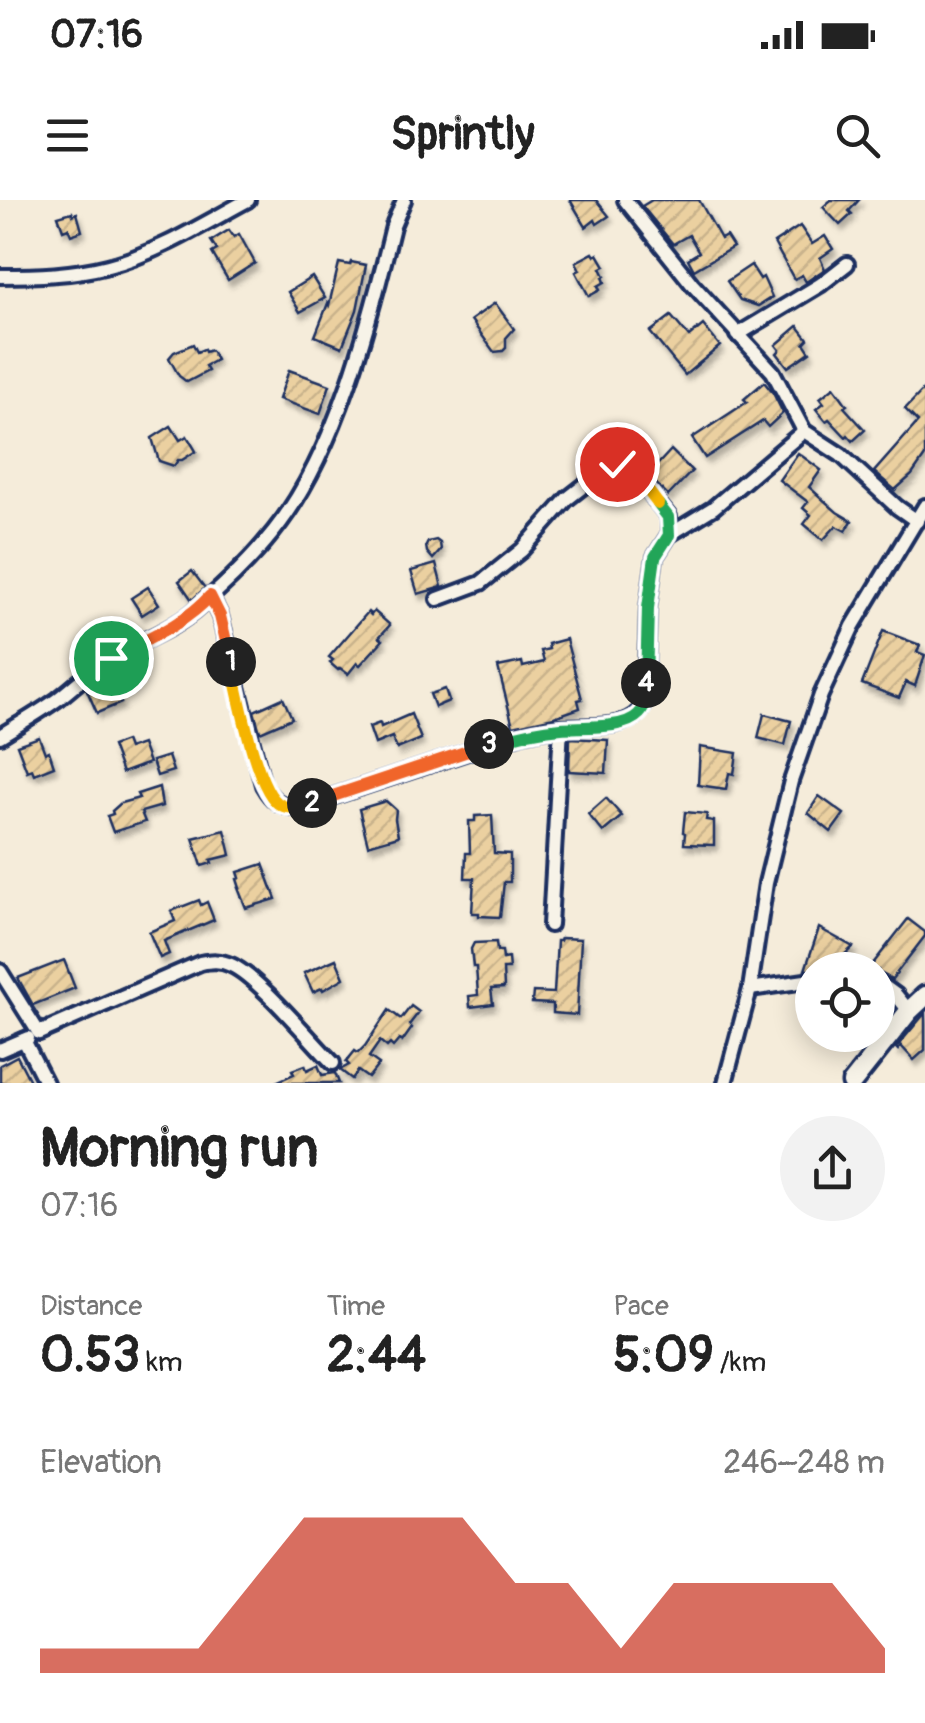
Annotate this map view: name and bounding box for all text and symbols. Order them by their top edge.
text: 07:16 [50,11,143,59]
text: Sprintly [390,107,535,163]
icon: menu [40,108,95,163]
icon: search [830,108,885,163]
pin [575,422,660,507]
icon: check [590,437,645,492]
pin [69,616,154,701]
icon: arrive [84,631,139,686]
pin: 1 [206,637,256,687]
text: 1 [226,644,236,679]
pin: 4 [621,658,671,708]
text: 4 [638,665,654,700]
pin: 3 [464,719,514,769]
text: 3 [481,726,497,761]
pin: 2 [287,778,337,828]
text: 2 [304,785,320,820]
map controls [795,952,895,1052]
button: locate [795,952,895,1052]
text: Morning run [40,1114,318,1183]
button: share [780,1116,885,1221]
text: 07:16 [40,1186,118,1226]
text: Distance [40,1289,142,1324]
text: Time [327,1289,385,1324]
text: Pace [613,1289,669,1324]
text: 0.53 [40,1324,140,1387]
text: 2:44 [327,1324,426,1387]
text: 5:09 [613,1324,714,1387]
text: km [140,1345,183,1380]
text: /km [714,1345,766,1380]
text: Elevation [40,1443,162,1483]
text: 246–248 m [723,1443,885,1483]

